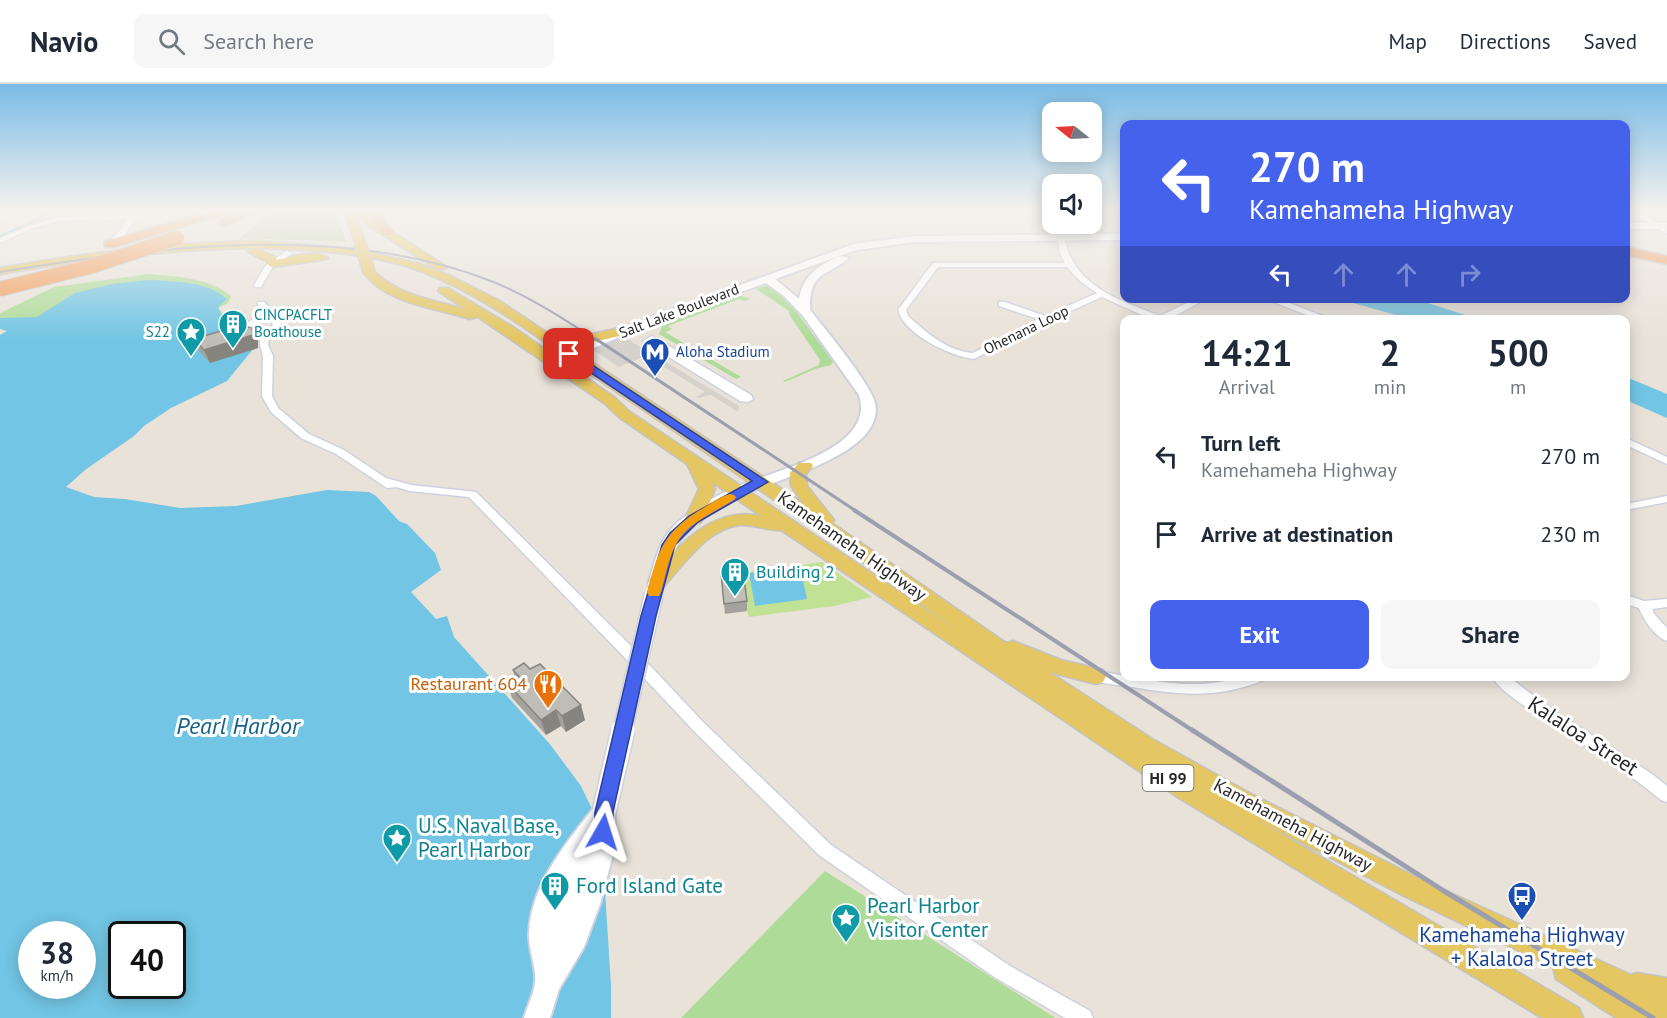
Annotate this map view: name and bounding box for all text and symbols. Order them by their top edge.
search box [134,14,554,68]
text: Navio [30,23,98,60]
icon: search [155,25,188,58]
text: Search here [203,27,314,55]
text: Map [1388,28,1427,55]
text: Directions [1460,28,1551,55]
text: Saved [1584,28,1637,55]
north arrow [1042,102,1102,162]
map controls [1042,102,1102,234]
text: 270 m [1249,139,1365,194]
icon: left [1150,144,1228,222]
button: sound [1042,174,1102,234]
text: Kamehameha Highway [1249,192,1513,226]
icon: left [1264,258,1297,291]
icon: ahead [1327,258,1360,291]
icon: ahead [1390,258,1423,291]
icon: right [1453,258,1486,291]
street label: Salt Lake Boulevard [616,279,741,342]
street label: Ohenana Loop [980,301,1071,358]
place label: CINCPACFLT Boathouse [254,305,333,341]
building icon: CINCPACFLT Boathouse [217,308,249,350]
place icon: S22 [175,316,207,358]
place label: S22 [146,322,170,341]
pin [543,328,594,379]
text: 14:21 [1201,329,1293,376]
text: 2 [1380,329,1400,376]
text: 500 [1488,329,1549,376]
metro station icon: Aloha Stadium [639,336,671,378]
icon: arrive [552,337,585,370]
place label: Aloha Stadium [676,342,770,361]
text: Arrival [1219,374,1275,400]
text: min [1374,374,1406,400]
text: m [1510,374,1526,400]
text: Turn left [1201,429,1281,457]
icon: left [1150,440,1183,473]
text: 270 m [1540,442,1600,470]
text: Kamehameha Highway [1201,457,1397,483]
street label: Kamehameha Highway [773,486,932,606]
icon: arrive [1150,518,1183,551]
text: Arrive at destination [1201,520,1393,548]
text: 230 m [1540,520,1600,548]
building icon: Building 2 [719,556,751,598]
place label: Building 2 [756,560,835,583]
button: Exit [1150,600,1369,669]
button: Share [1381,600,1600,669]
restaurant icon: Restaurant 604 [532,668,564,710]
place label: Restaurant 604 [410,672,527,695]
street label: Kalaloa Street [1523,690,1644,781]
water label: Pearl Harbor [176,710,302,741]
road number: HI 99 [1142,765,1194,791]
street label: Kamehameha Highway [1210,773,1377,876]
position arrow [571,800,635,864]
place label: U.S. Naval Base, Pearl Harbor [418,812,560,863]
place icon: U.S. Naval Base, Pearl Harbor [381,822,413,864]
building icon: Ford Island Gate [539,870,571,912]
place label: Ford Island Gate [576,872,723,899]
bus stop icon: Kamehameha Highway + Kalaloa Street [1506,880,1538,922]
place label: Pearl Harbor Visitor Center [866,892,988,943]
place icon: Pearl Harbor Visitor Center [830,902,862,944]
speed limit sign: 40 [108,921,186,999]
place label: Kamehameha Highway + Kalaloa Street [1419,921,1625,972]
text: 38 [40,933,74,972]
text: km/h [41,966,73,985]

